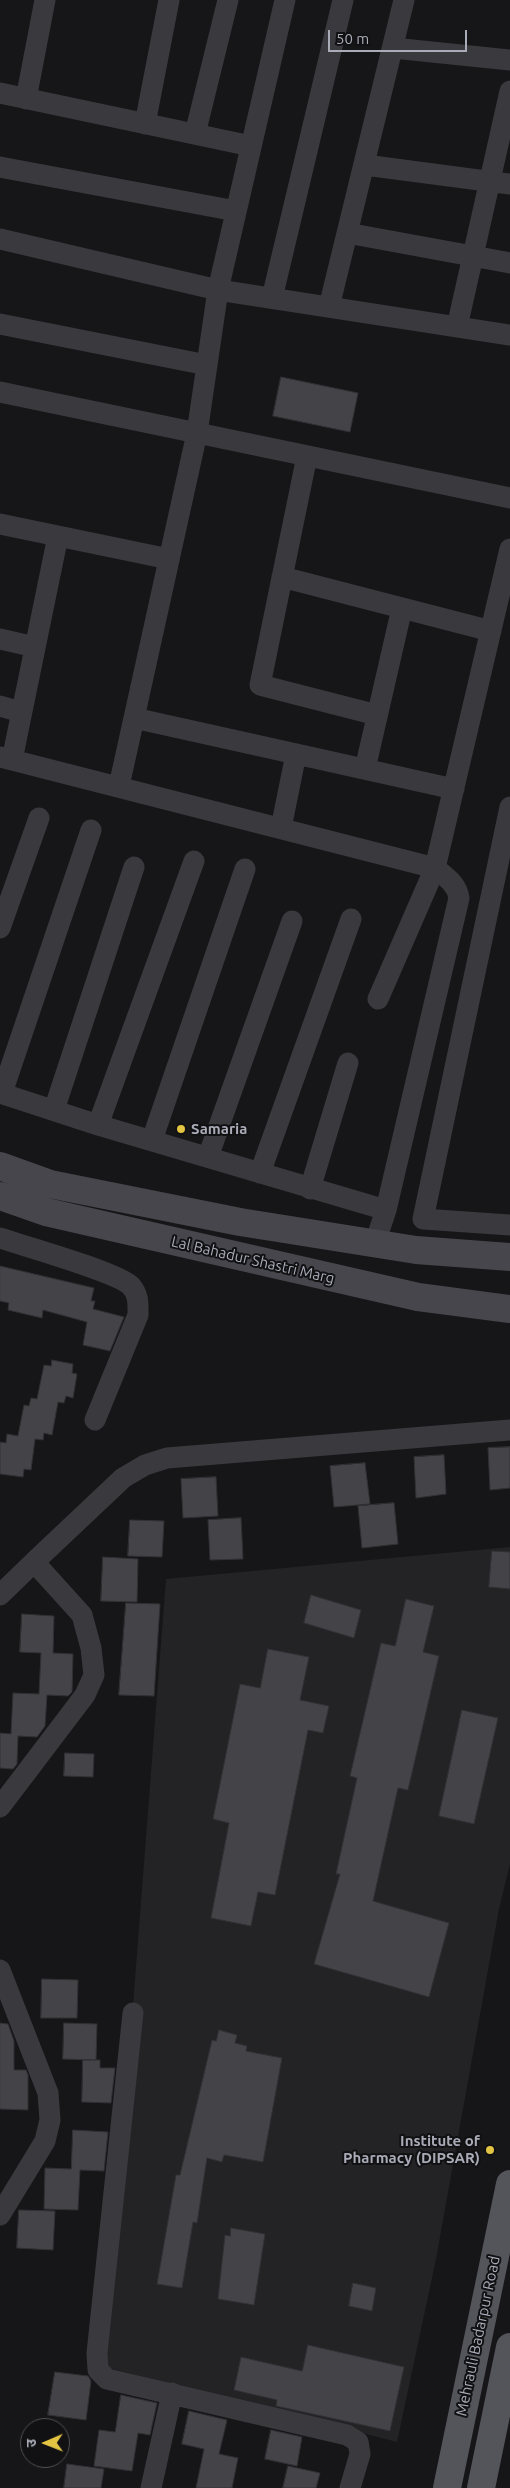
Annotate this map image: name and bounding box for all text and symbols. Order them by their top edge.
scale bar [330,20,469,52]
text: 50 m [336,30,369,47]
place label: Samaria [191,1120,247,1138]
marker: Samaria [175,1123,187,1135]
street label: Lal Bahadur Shastri Marg [170,1232,336,1288]
place label: Institute of Pharmacy (DIPSAR) [343,2132,480,2167]
marker: Institute of Pharmacy (DIPSAR) [484,2144,496,2156]
street label: Mehrauli Badarpur Road [452,2254,504,2418]
north arrow [20,2418,70,2468]
text: उ [23,2439,39,2447]

